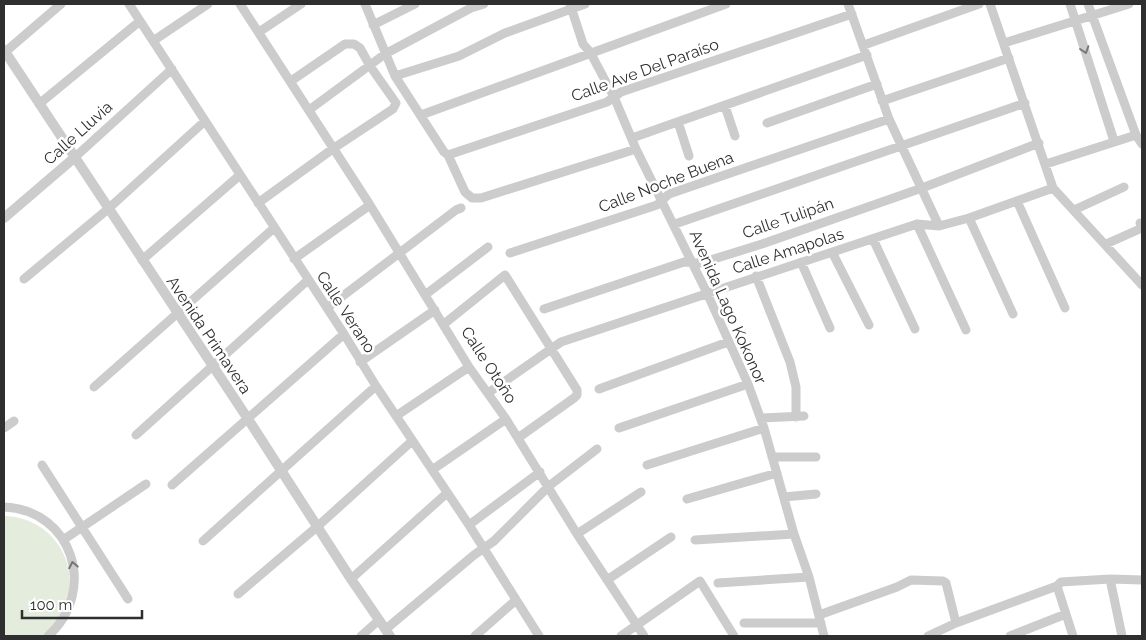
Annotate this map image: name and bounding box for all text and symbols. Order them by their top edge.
street label: Calle Ave Del Paraíso [569,34,721,106]
one-way arrow [1080,45,1090,54]
street label: Calle Lluvia [40,97,116,169]
street label: Calle Noche Buena [596,148,736,216]
street label: Calle Tulipán [740,194,836,242]
street label: Calle Amapolas [730,224,846,278]
street label: Avenida Lago Kokonor [685,227,771,387]
street label: Calle Verano [313,268,379,356]
street label: Avenida Primavera [163,273,255,397]
street label: Calle Otoño [457,323,521,407]
one-way arrow [68,560,78,569]
scale bar [22,588,142,620]
text: 100 m [30,596,72,614]

